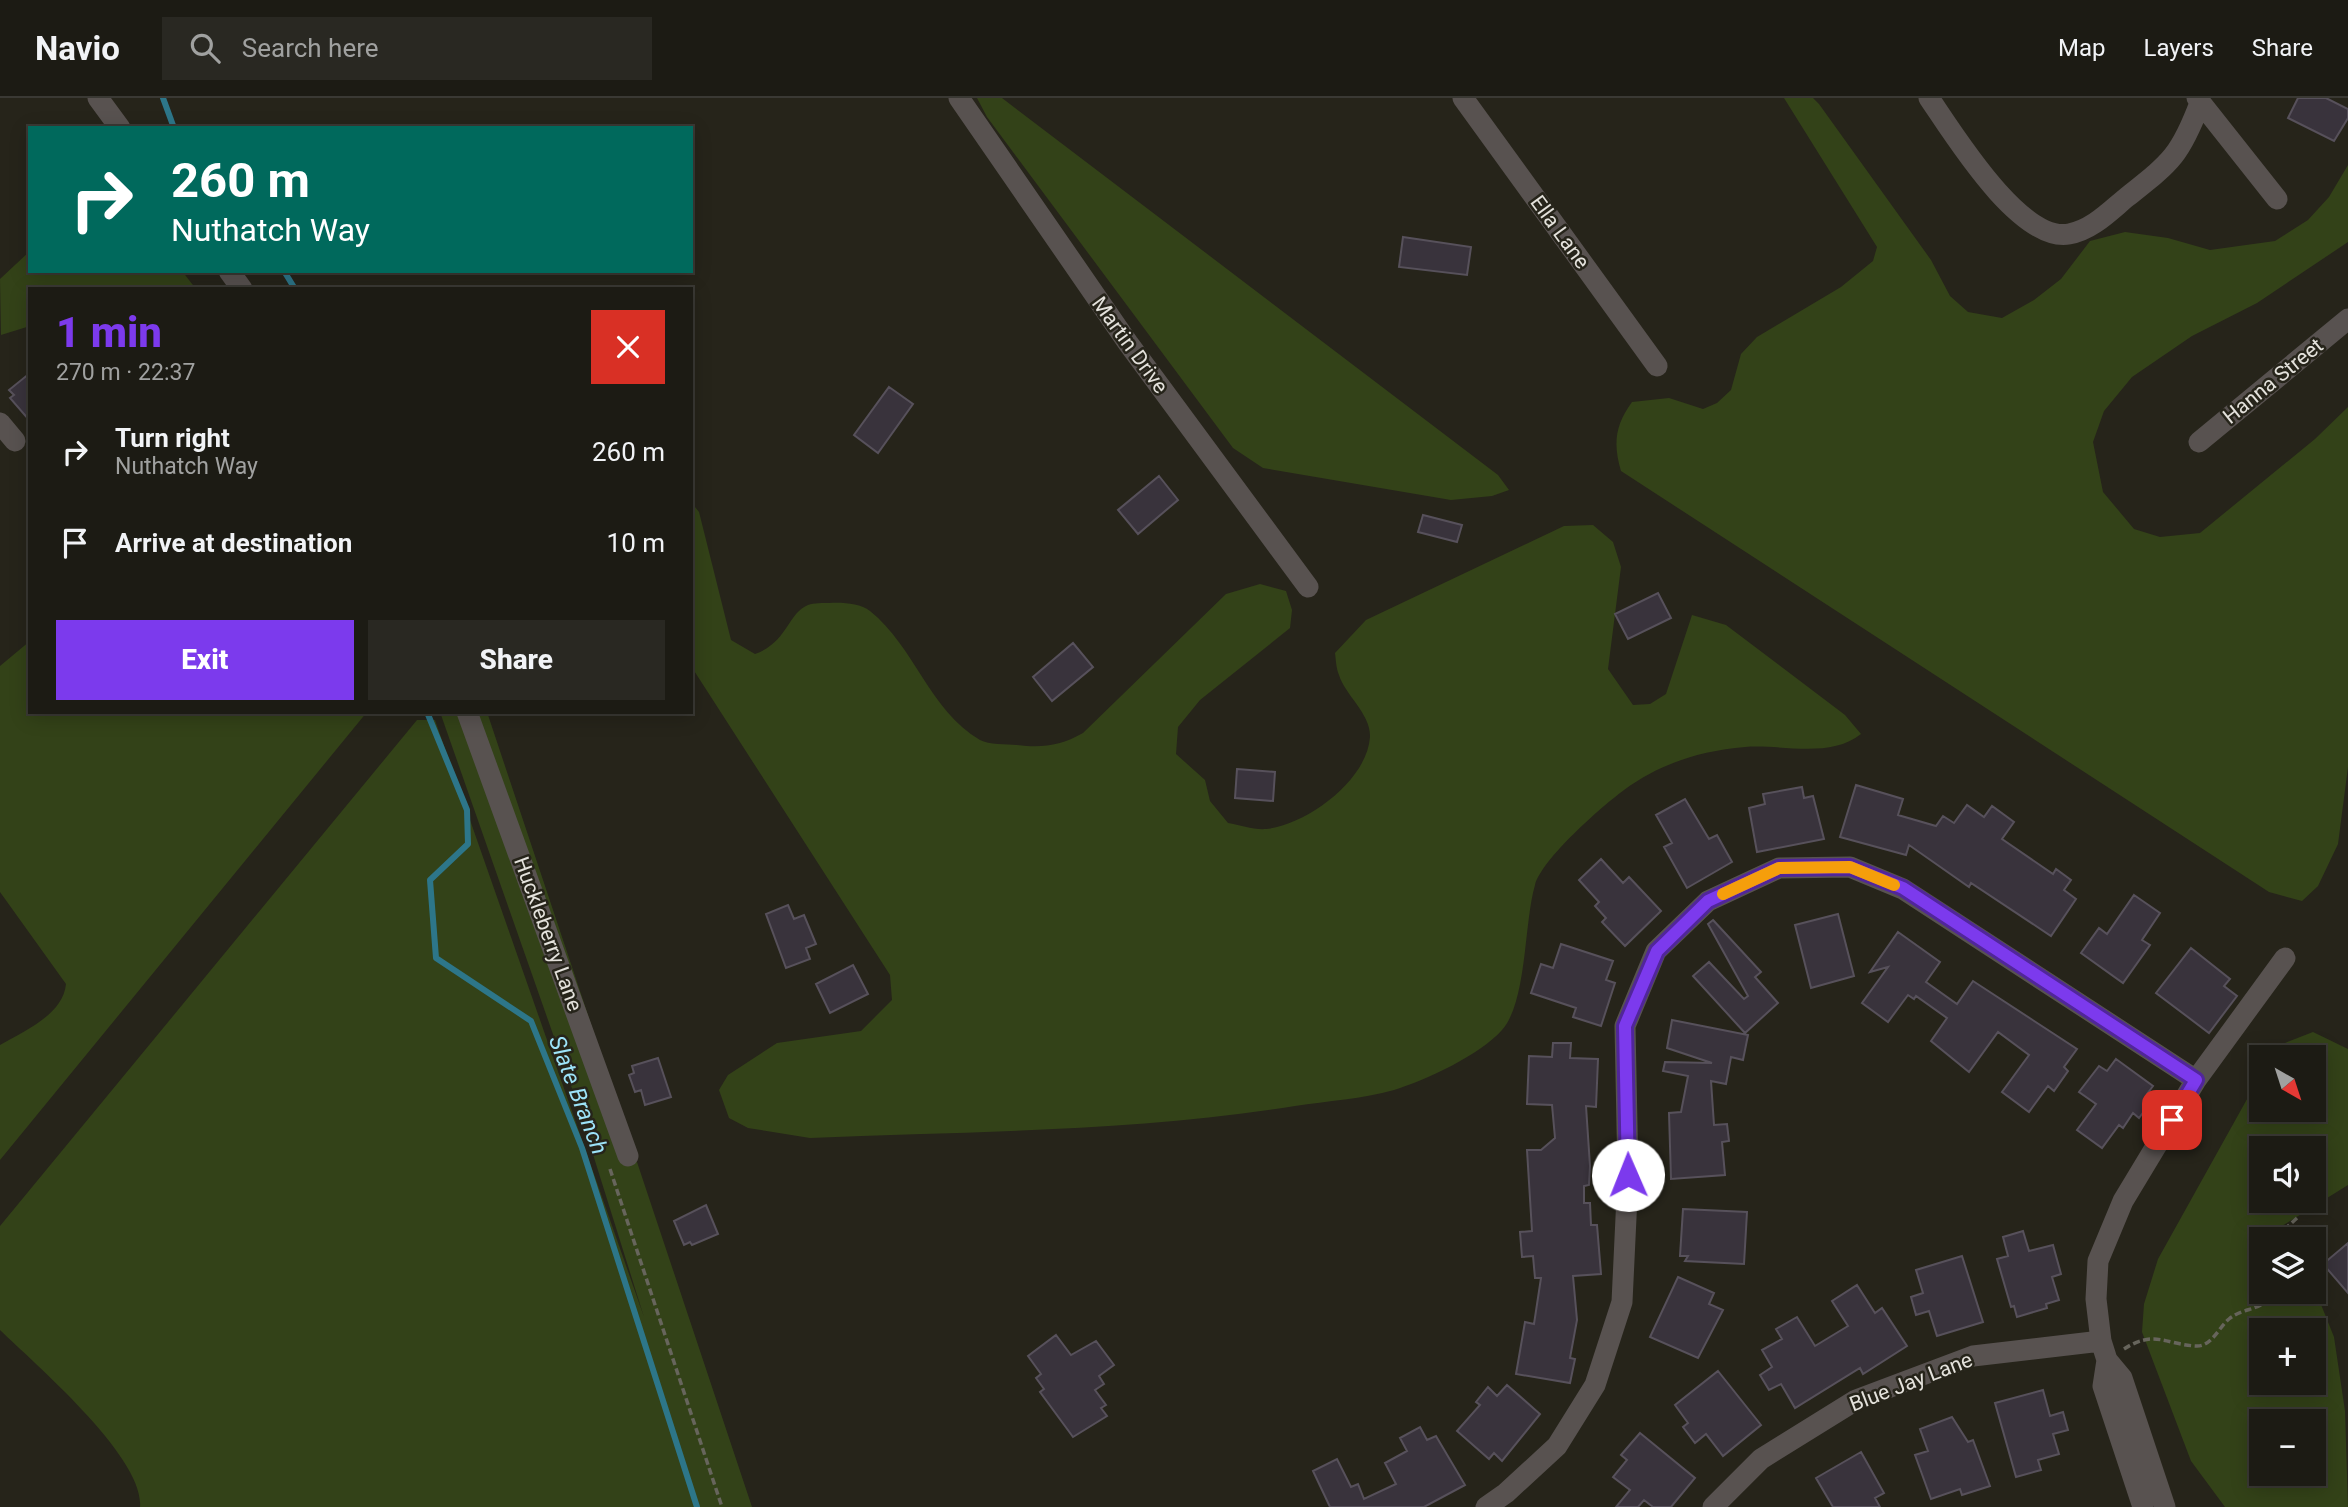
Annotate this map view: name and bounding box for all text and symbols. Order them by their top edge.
search box [162,17,652,80]
text: Navio [35,29,120,68]
icon: search [186,29,224,67]
text: Search here [242,33,379,63]
text: Map [2058,34,2106,62]
text: Layers [2144,34,2214,62]
text: Share [2252,34,2313,62]
text: 260 m [171,152,310,209]
icon: right [56,154,147,245]
street label: Ella Lane [1526,191,1594,273]
text: Nuthatch Way [171,211,370,249]
street label: Martin Drive [1087,292,1173,398]
text: 1 min [56,308,162,357]
button: close [591,310,665,384]
street label: Hanna Street [2218,333,2328,429]
text: 270 m · 22:37 [56,359,195,386]
text: Turn right [115,423,230,453]
icon: right [56,433,94,471]
text: 260 m [592,437,665,467]
text: Nuthatch Way [115,453,258,480]
icon: arrive [56,524,94,562]
text: Arrive at destination [115,528,352,558]
text: 10 m [607,528,665,558]
button: Exit [56,620,354,700]
button: Share [368,620,665,700]
street label: Huckleberry Lane [509,854,587,1014]
water label: Slate Branch [543,1032,613,1158]
north arrow [2249,1045,2326,1122]
map controls [2249,1045,2326,1486]
pin [2142,1090,2202,1150]
icon: arrive [2153,1101,2191,1139]
button: sound [2249,1136,2326,1213]
position arrow [1591,1138,1665,1212]
button: layers [2249,1227,2326,1304]
button: + [2249,1318,2326,1395]
street label: Blue Jay Lane [1846,1348,1976,1416]
button: − [2249,1409,2326,1486]

